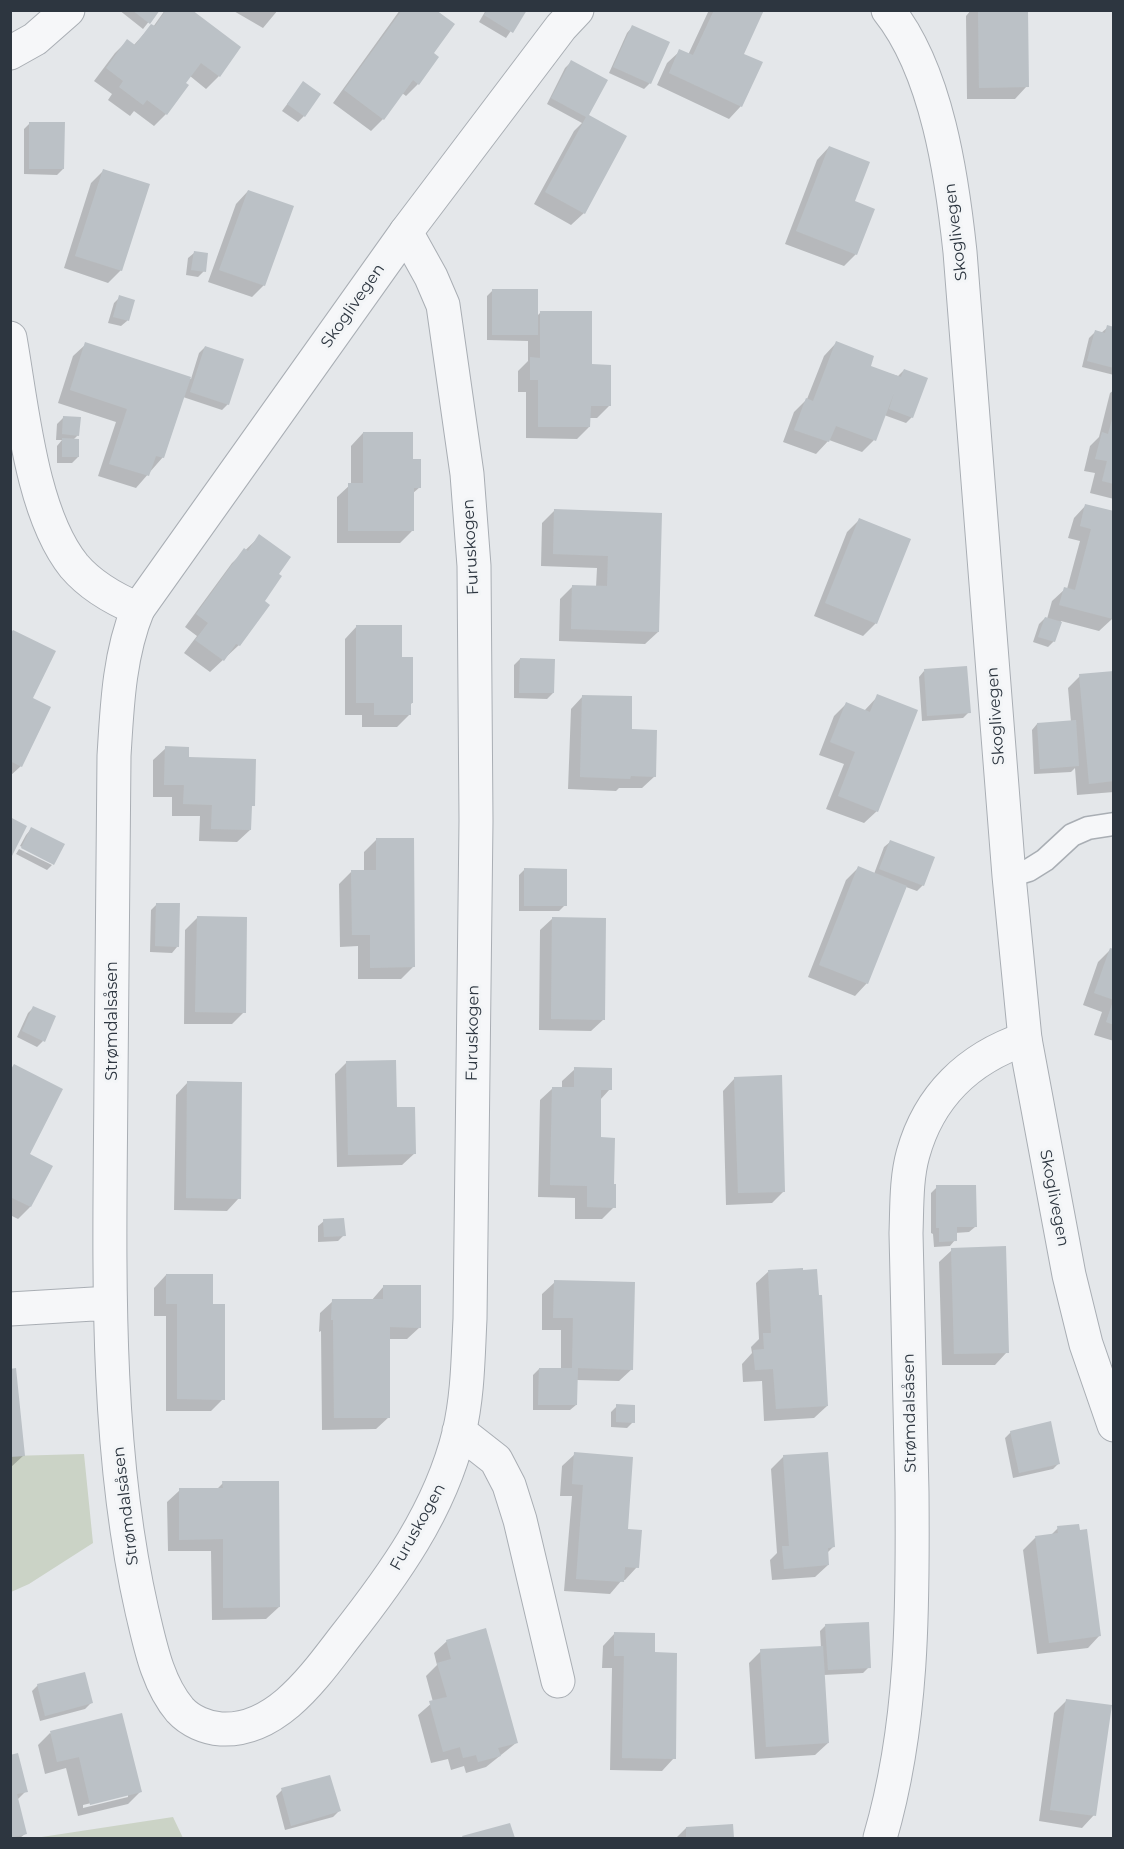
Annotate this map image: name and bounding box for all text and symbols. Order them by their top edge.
street label: Skoglivegen [940,182,972,282]
street label: Skoglivegen [317,260,389,352]
street label: Furuskogen [459,498,483,596]
street label: Skoglivegen [983,666,1009,766]
street label: Strømdalsåsen [102,961,122,1081]
street label: Furuskogen [463,985,483,1081]
street label: Skoglivegen [1035,1148,1073,1248]
street label: Strømdalsåsen [899,1353,921,1473]
street label: Strømdalsåsen [109,1445,143,1567]
street label: Furuskogen [386,1480,450,1574]

